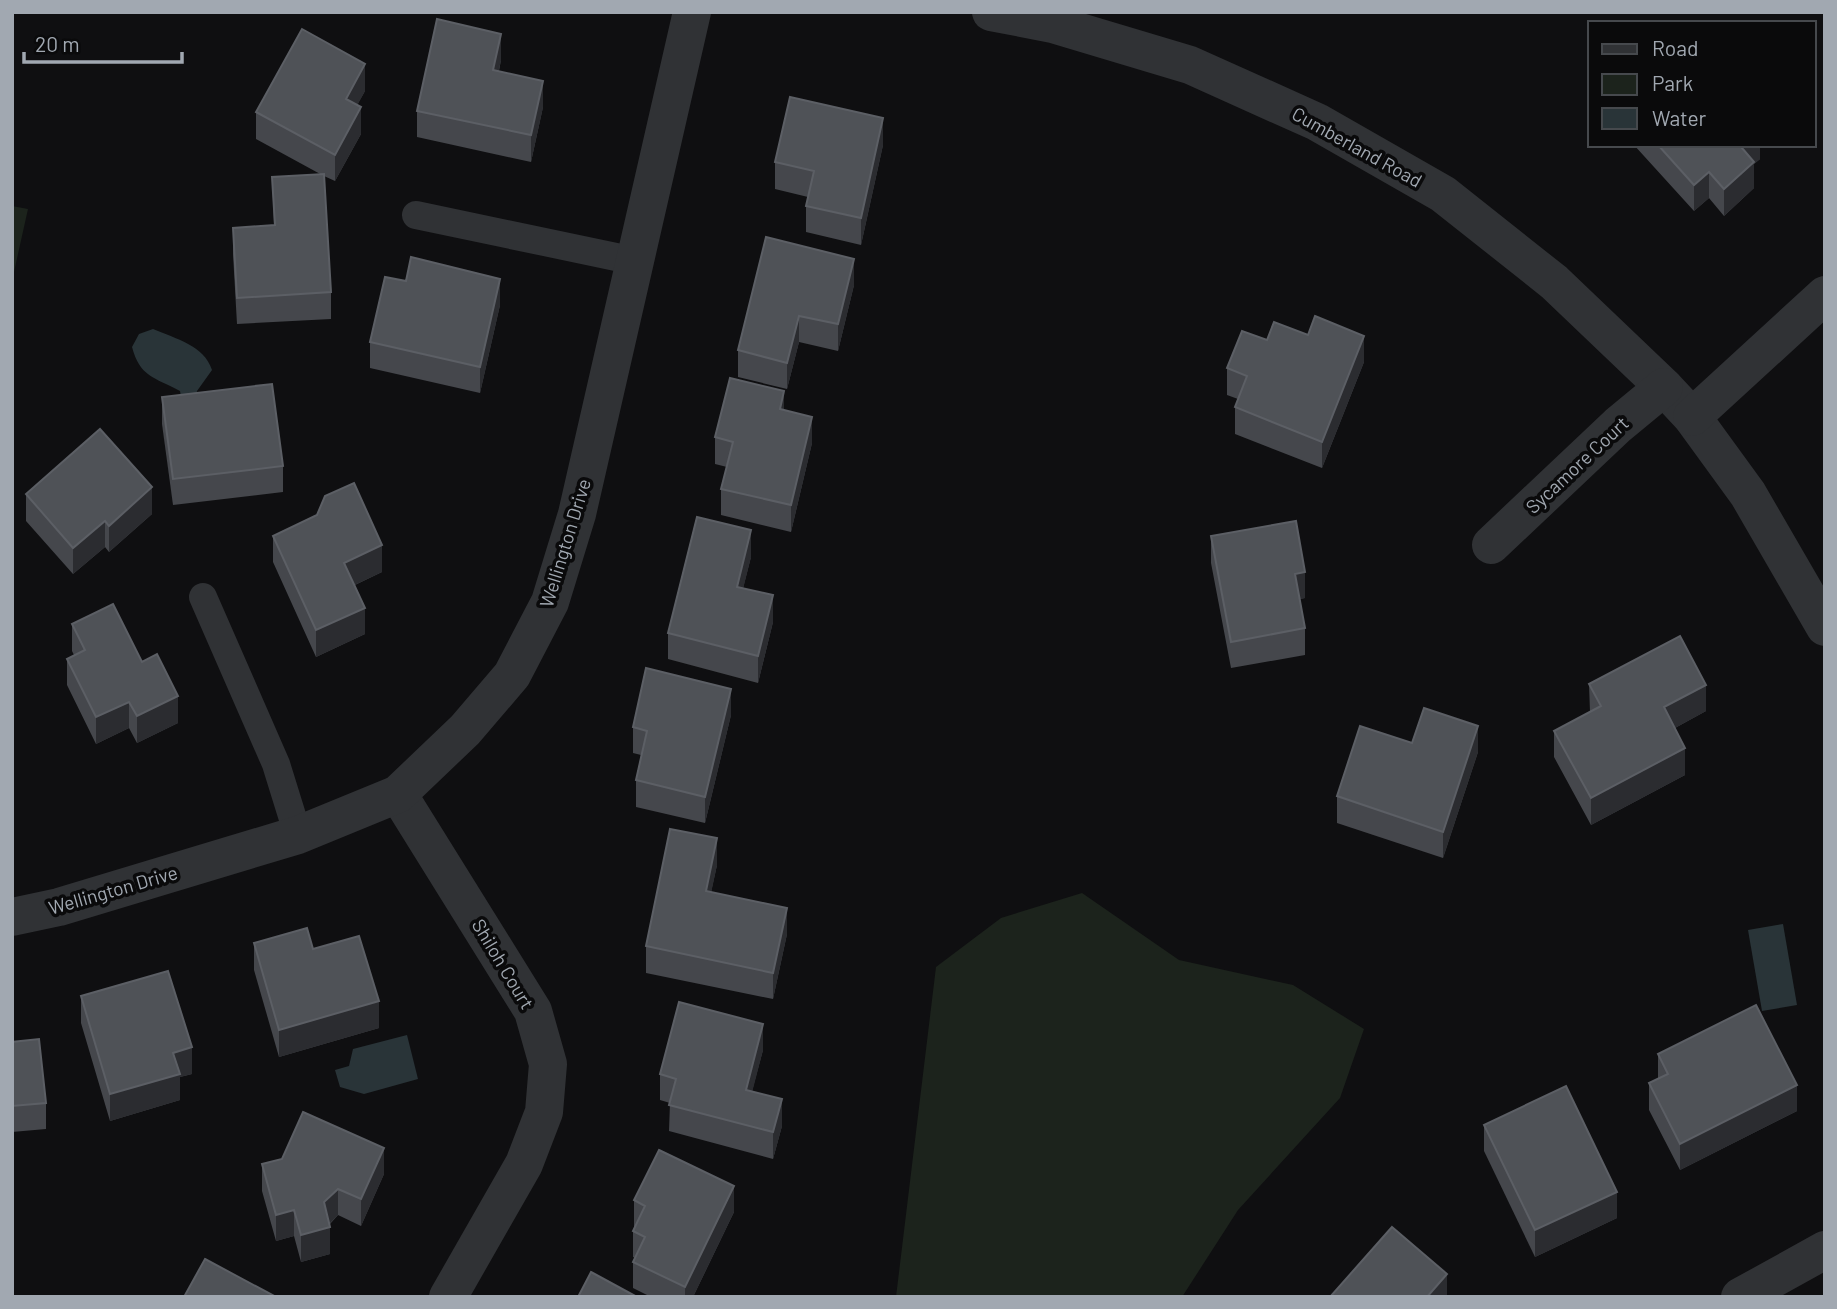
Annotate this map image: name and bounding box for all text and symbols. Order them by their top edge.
scale bar [24,21,182,65]
legend [1588,21,1816,147]
text: 20 m [35,31,80,56]
text: Road [1652,35,1698,60]
text: Park [1652,70,1693,95]
street label: Cumberland Road [1288,101,1426,192]
text: Water [1652,105,1707,130]
street label: Sycamore Court [1521,411,1633,518]
street label: Wellington Drive [534,476,595,610]
street label: Wellington Drive [46,860,180,919]
street label: Shiloh Court [468,914,539,1013]

